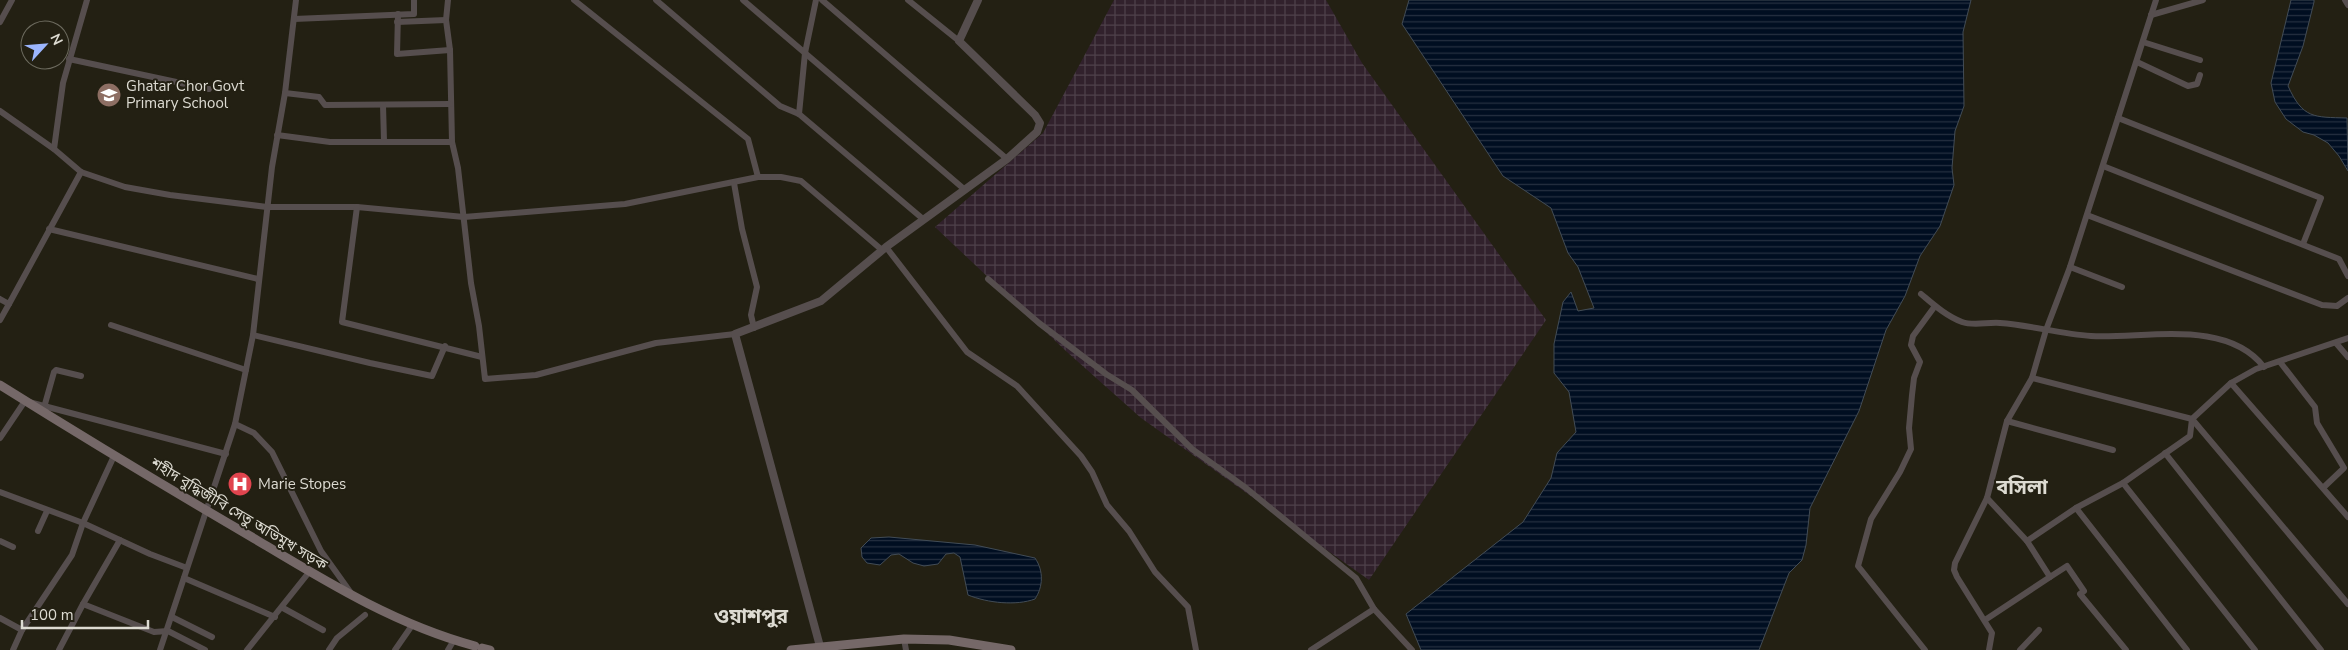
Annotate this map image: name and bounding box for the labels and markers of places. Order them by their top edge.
place label: Ghatar Chor Govt Primary School [126,76,245,113]
school or university icon: Ghatar Chor Govt Primary School [96,82,122,108]
hospital icon: Marie Stopes [227,471,253,497]
place label: Marie Stopes [258,474,346,494]

